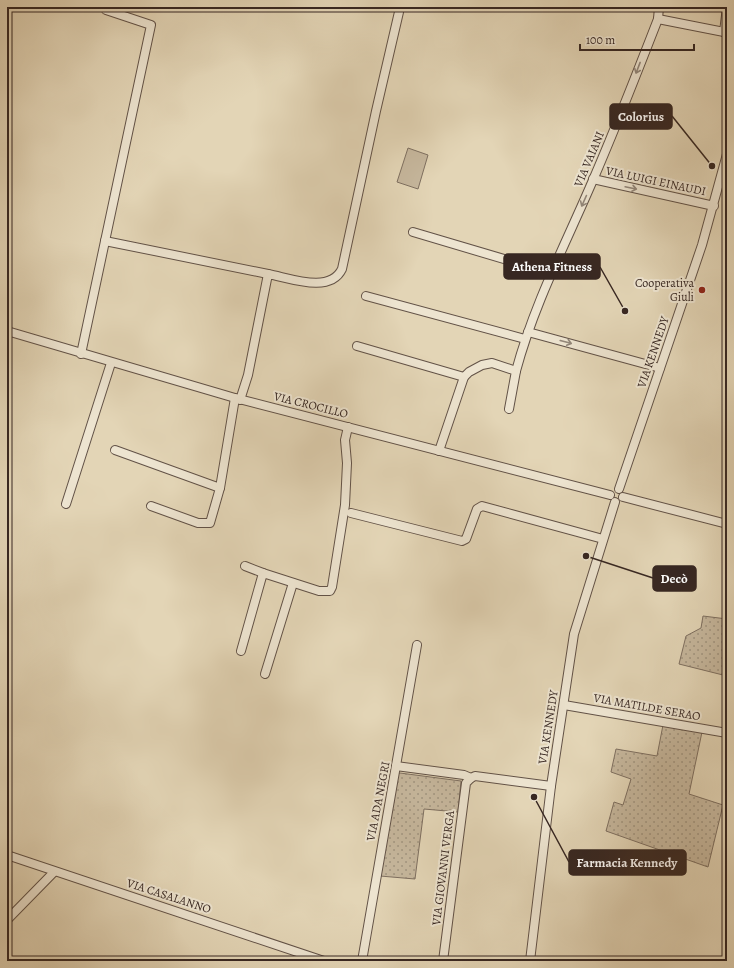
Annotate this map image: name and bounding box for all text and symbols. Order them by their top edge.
scale bar [580,26,694,52]
text: 100 m [586,32,615,48]
one-way arrow [634,62,642,74]
callout: Colorius [610,104,672,129]
text: Colorius [618,108,664,125]
street label: VIA VAIANI [570,129,608,190]
street label: VIA LUIGI EINAUDI [603,162,708,199]
one-way arrow [625,184,638,192]
one-way arrow [579,195,587,207]
callout: Athena Fitness [504,254,600,279]
text: Athena Fitness [511,258,592,275]
place label: Cooperativa Giuli [635,275,694,305]
marker: Cooperativa Giuli [697,285,707,295]
street label: VIA KENNEDY [633,314,673,391]
one-way arrow [559,339,572,346]
street label: VIA CROCILLO [271,388,350,422]
callout: Decò [653,566,696,591]
text: Decò [661,570,688,587]
street label: VIA KENNEDY [534,688,562,766]
street label: VIA MATILDE SERAO [591,690,702,724]
street label: VIA ADA NEGRI [362,760,394,843]
street label: VIA GIOVANNI VERGA [428,809,458,927]
callout: Farmacia Kennedy [569,850,686,875]
text: Farmacia Kennedy [577,854,678,871]
street label: VIA CASALANNO [124,875,213,917]

